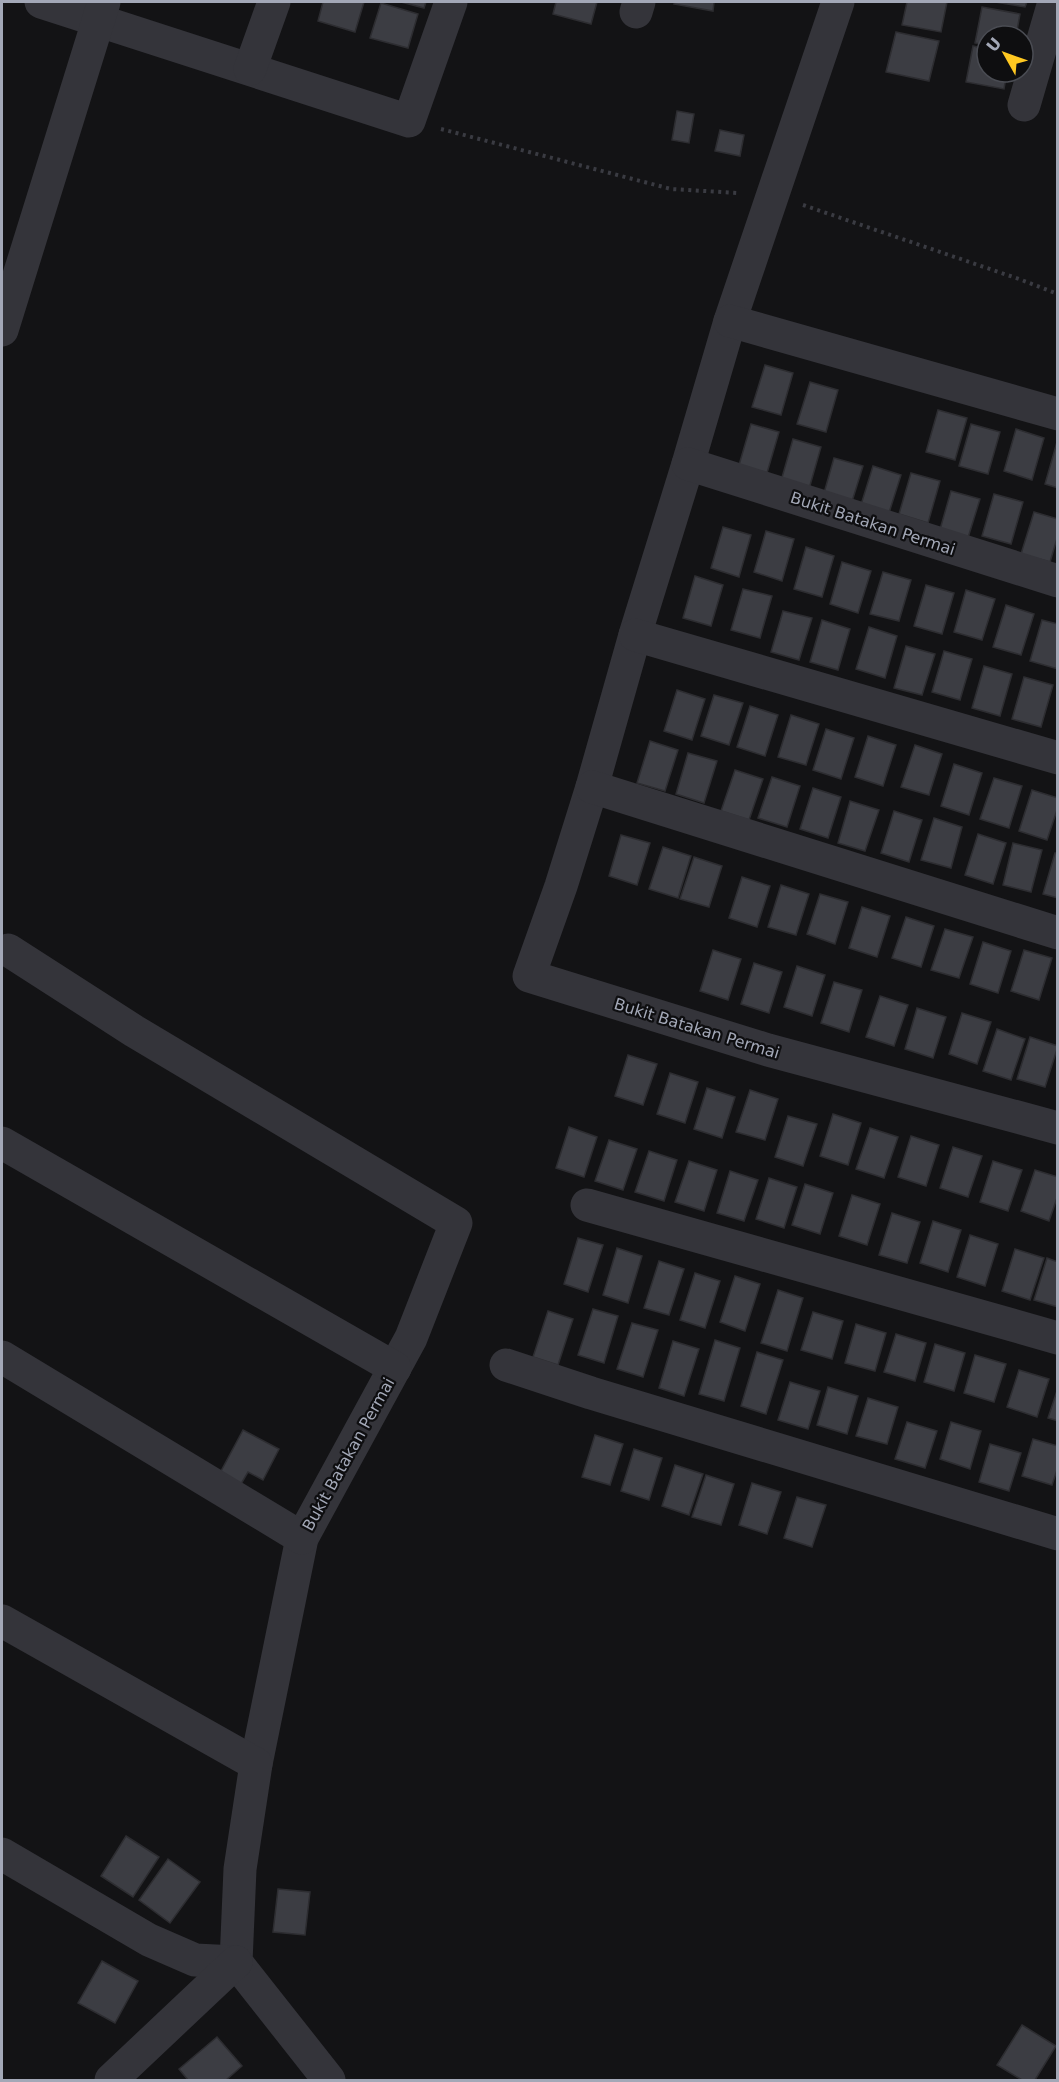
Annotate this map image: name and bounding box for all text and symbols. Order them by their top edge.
north arrow [975,24,1035,84]
text: U [982,34,1005,56]
street label: Bukit Batakan Permai [788,488,958,559]
street label: Bukit Batakan Permai [612,994,782,1063]
street label: Bukit Batakan Permai [298,1374,398,1534]

